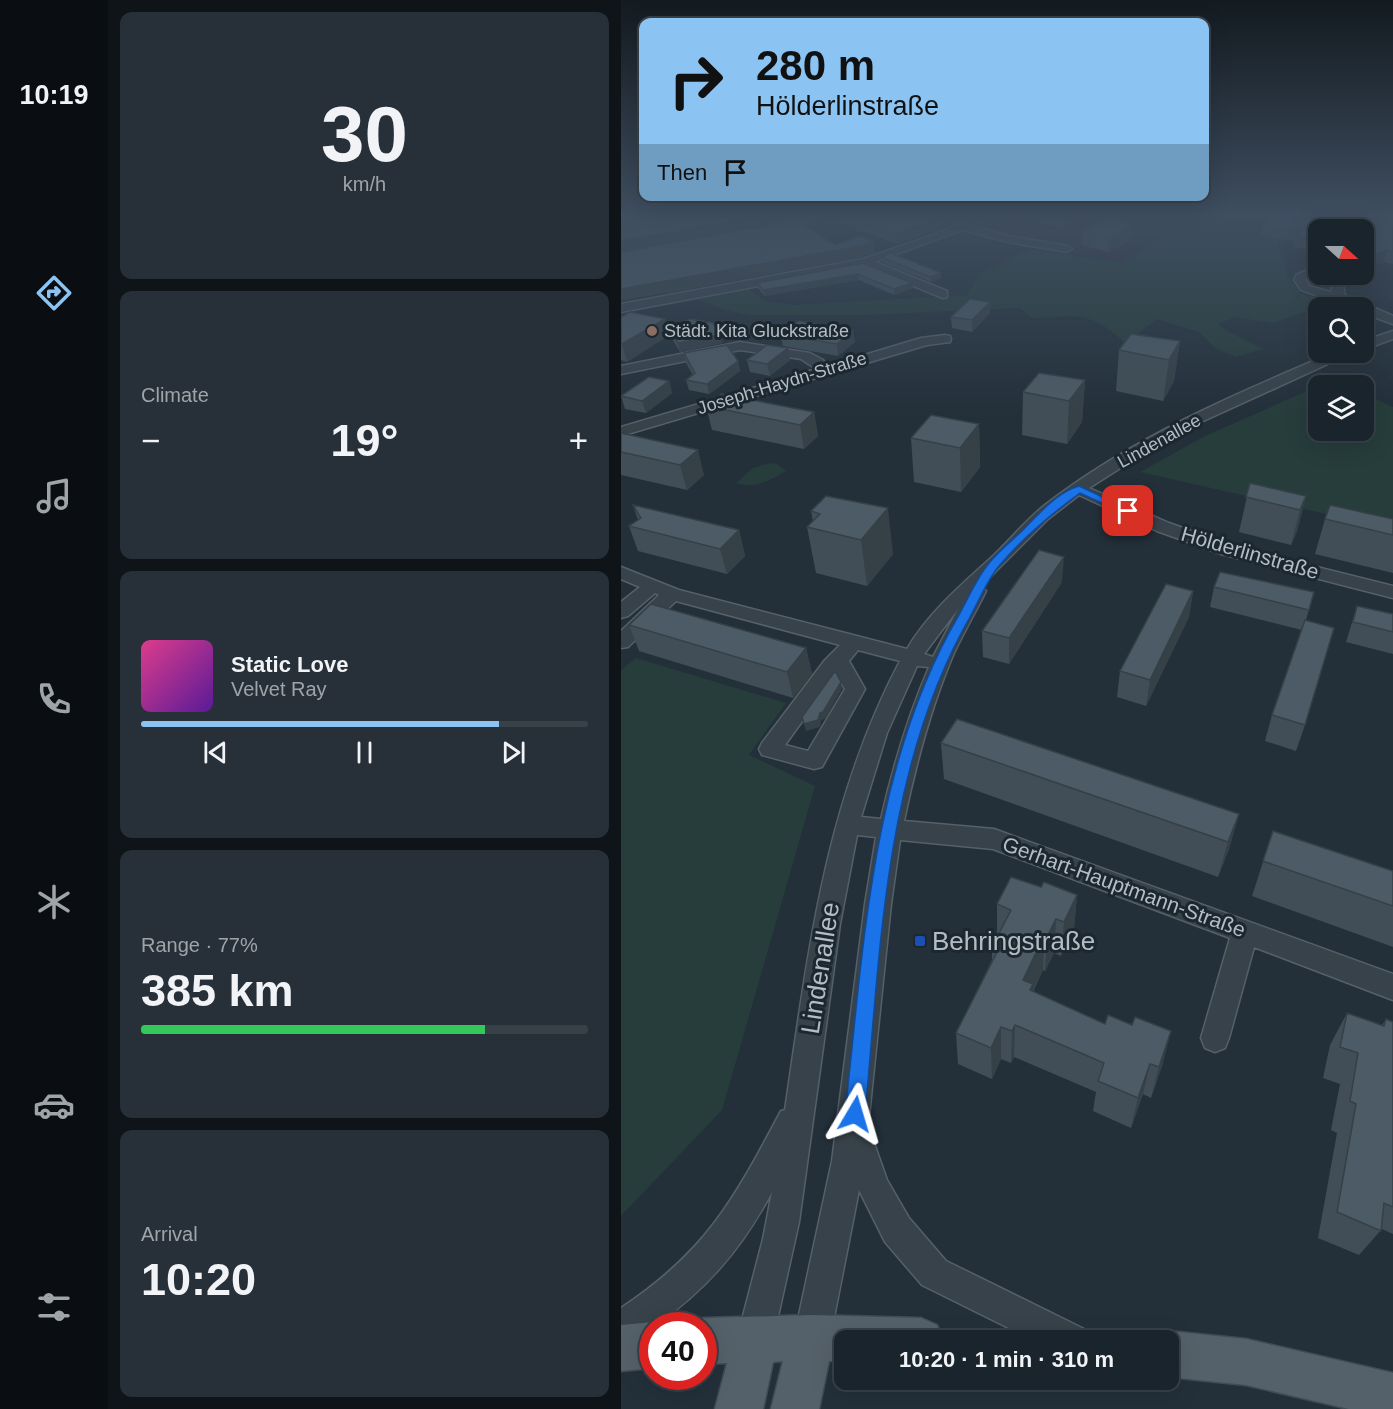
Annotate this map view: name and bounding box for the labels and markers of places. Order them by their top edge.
place label: Städt. Kita Gluckstraße [664,321,849,341]
marker: Städt. Kita Gluckstraße [645,324,659,338]
pin [1102,485,1153,536]
place label: Behringstraße [932,926,1095,956]
marker: Behringstraße [913,934,927,948]

